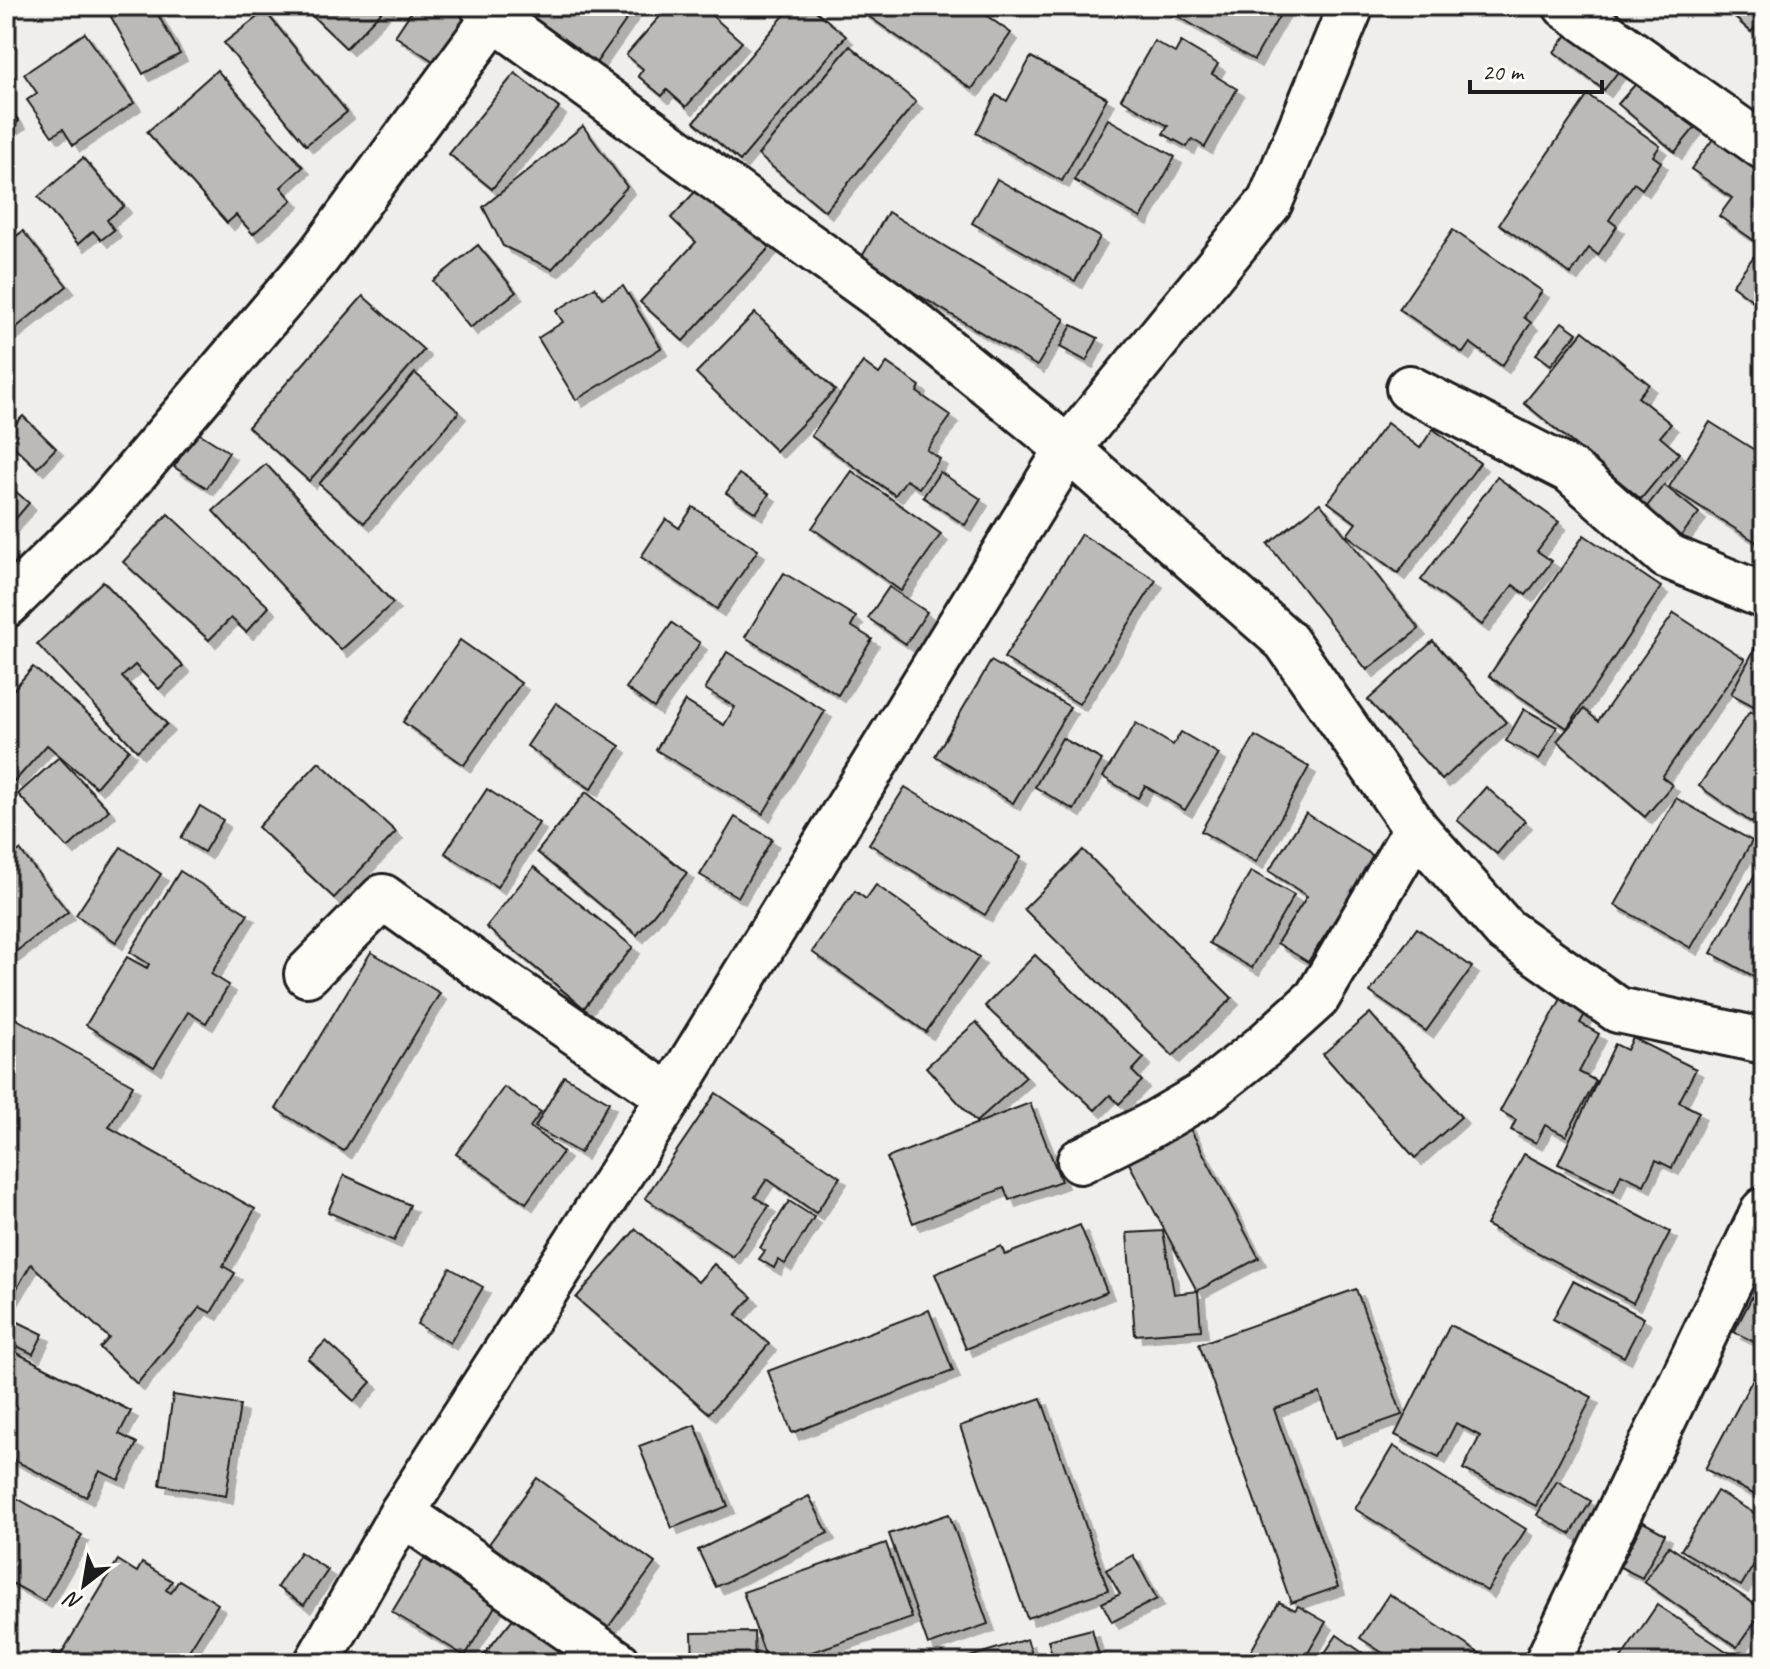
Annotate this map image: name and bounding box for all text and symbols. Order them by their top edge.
scale bar [1470,44,1602,94]
text: 20 m [1482,57,1525,87]
north arrow [44,1545,124,1625]
text: N [58,1584,87,1617]

